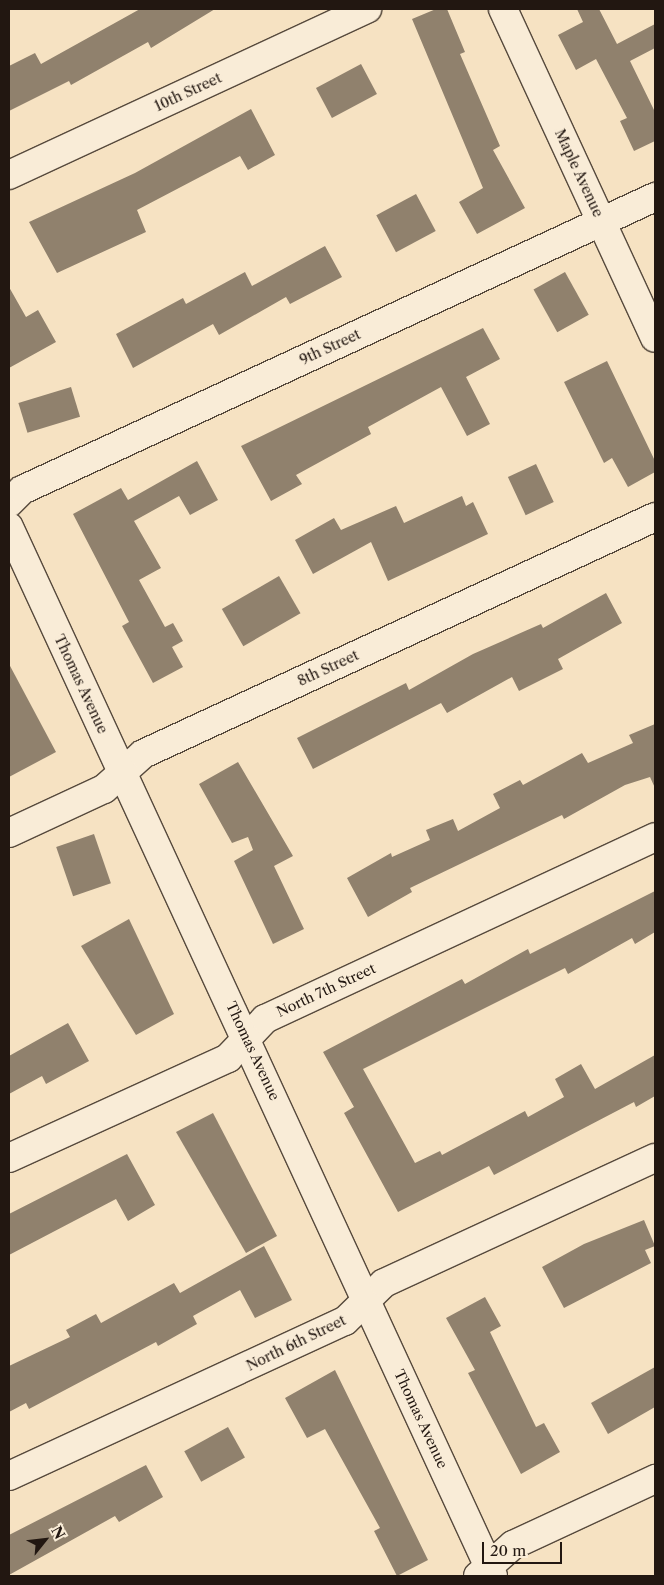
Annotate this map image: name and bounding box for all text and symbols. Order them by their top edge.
street label: 10th Street [152,69,224,115]
street label: Maple Avenue [551,126,607,220]
street label: 9th Street [297,326,363,368]
street label: Thomas Avenue [51,632,111,736]
street label: 8th Street [295,647,361,689]
street label: North 7th Street [274,960,378,1020]
street label: Thomas Avenue [223,999,283,1103]
street label: North 6th Street [244,1312,348,1374]
street label: Thomas Avenue [391,1367,451,1471]
north arrow [20,1515,70,1565]
text: N [47,1523,69,1542]
scale bar [484,1532,564,1564]
text: 20 m [490,1541,526,1560]

